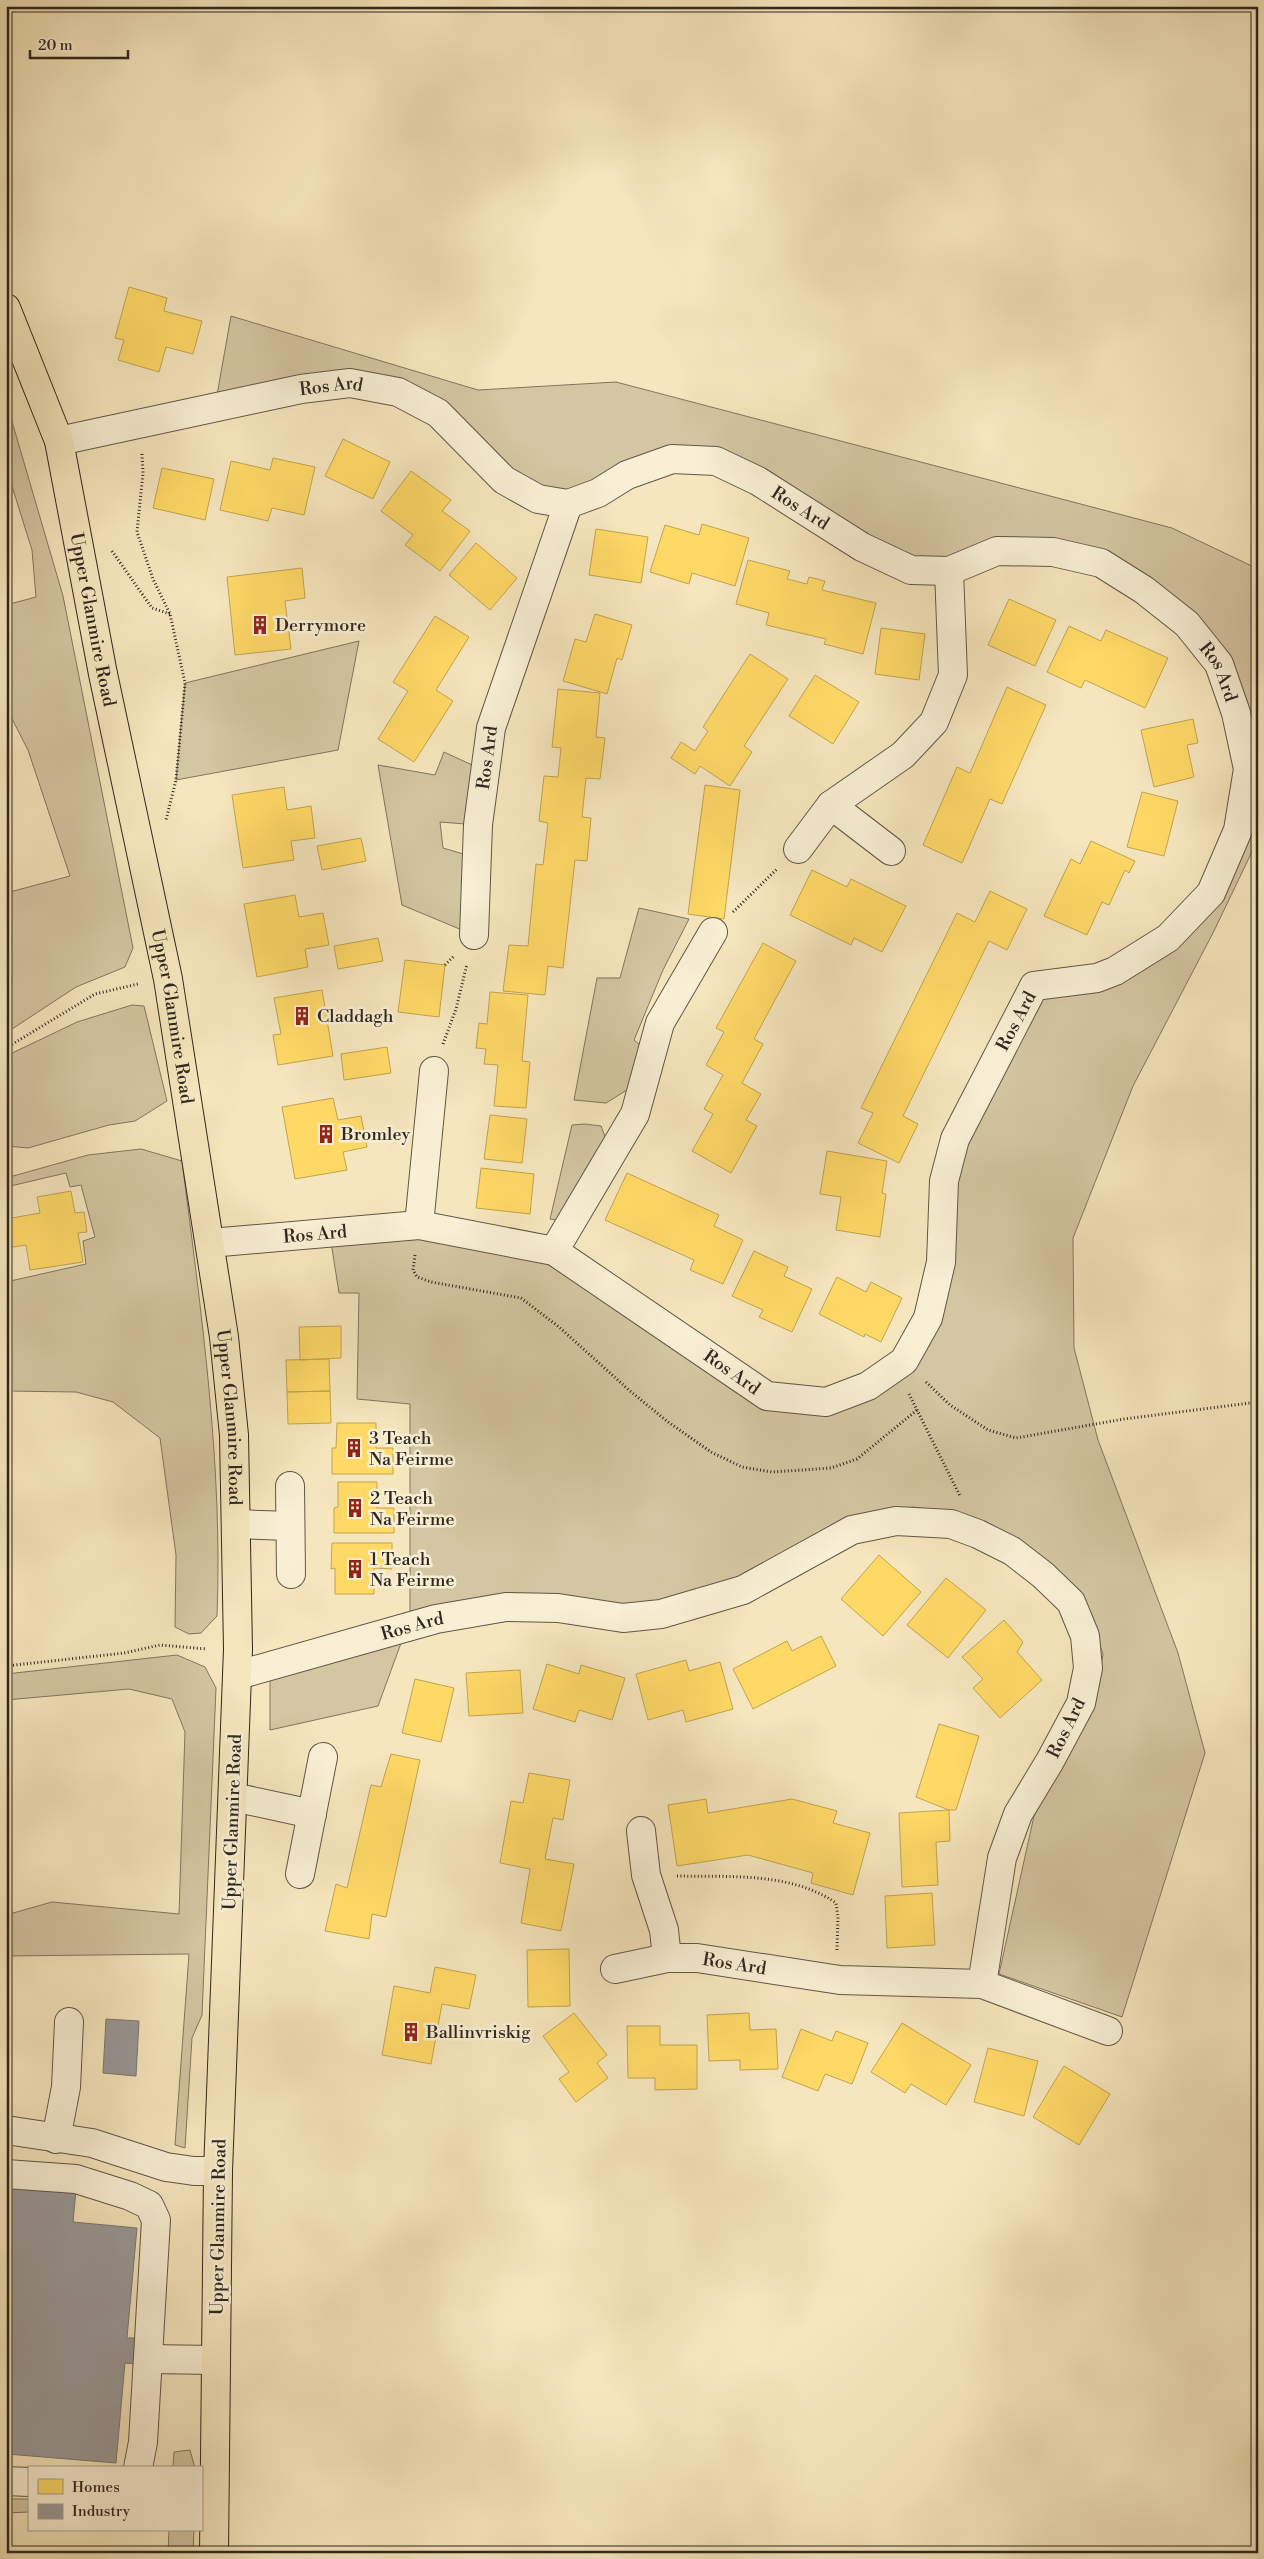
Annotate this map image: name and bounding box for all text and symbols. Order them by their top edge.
scale bar [30,28,128,60]
text: 20 m [38,36,73,55]
street label: Ros Ard [298,372,366,401]
street label: Ros Ard [767,481,834,536]
street label: Upper Glanmire Road [65,531,121,710]
building icon: Derrymore [249,614,271,636]
place label: Derrymore [275,614,366,637]
street label: Ros Ard [1194,637,1242,706]
street label: Ros Ard [472,724,503,791]
street label: Upper Glanmire Road [146,927,198,1106]
street label: Ros Ard [991,987,1042,1055]
building icon: Claddagh [291,1005,313,1027]
place label: Claddagh [317,1005,394,1028]
building icon: Bromley [315,1123,337,1145]
place label: Bromley [340,1123,410,1146]
street label: Ros Ard [282,1220,349,1249]
street label: Upper Glanmire Road [211,1328,246,1506]
street label: Ros Ard [699,1345,765,1401]
place label: 3 Teach Na Feirme [369,1427,454,1471]
building icon: 3 Teach Na Feirme [343,1437,365,1459]
place label: 2 Teach Na Feirme [370,1487,455,1531]
building icon: 2 Teach Na Feirme [344,1497,366,1519]
place label: 1 Teach Na Feirme [370,1548,455,1592]
building icon: 1 Teach Na Feirme [344,1558,366,1580]
street label: Ros Ard [378,1607,446,1646]
street label: Ros Ard [1042,1694,1091,1762]
street label: Upper Glanmire Road [218,1733,247,1911]
street label: Ros Ard [701,1948,769,1981]
building icon: Ballinvriskig [400,2021,422,2043]
place label: Ballinvriskig [425,2021,531,2044]
street label: Upper Glanmire Road [205,2138,232,2316]
legend [28,2466,202,2532]
text: Homes [72,2478,120,2497]
text: Industry [72,2502,131,2521]

